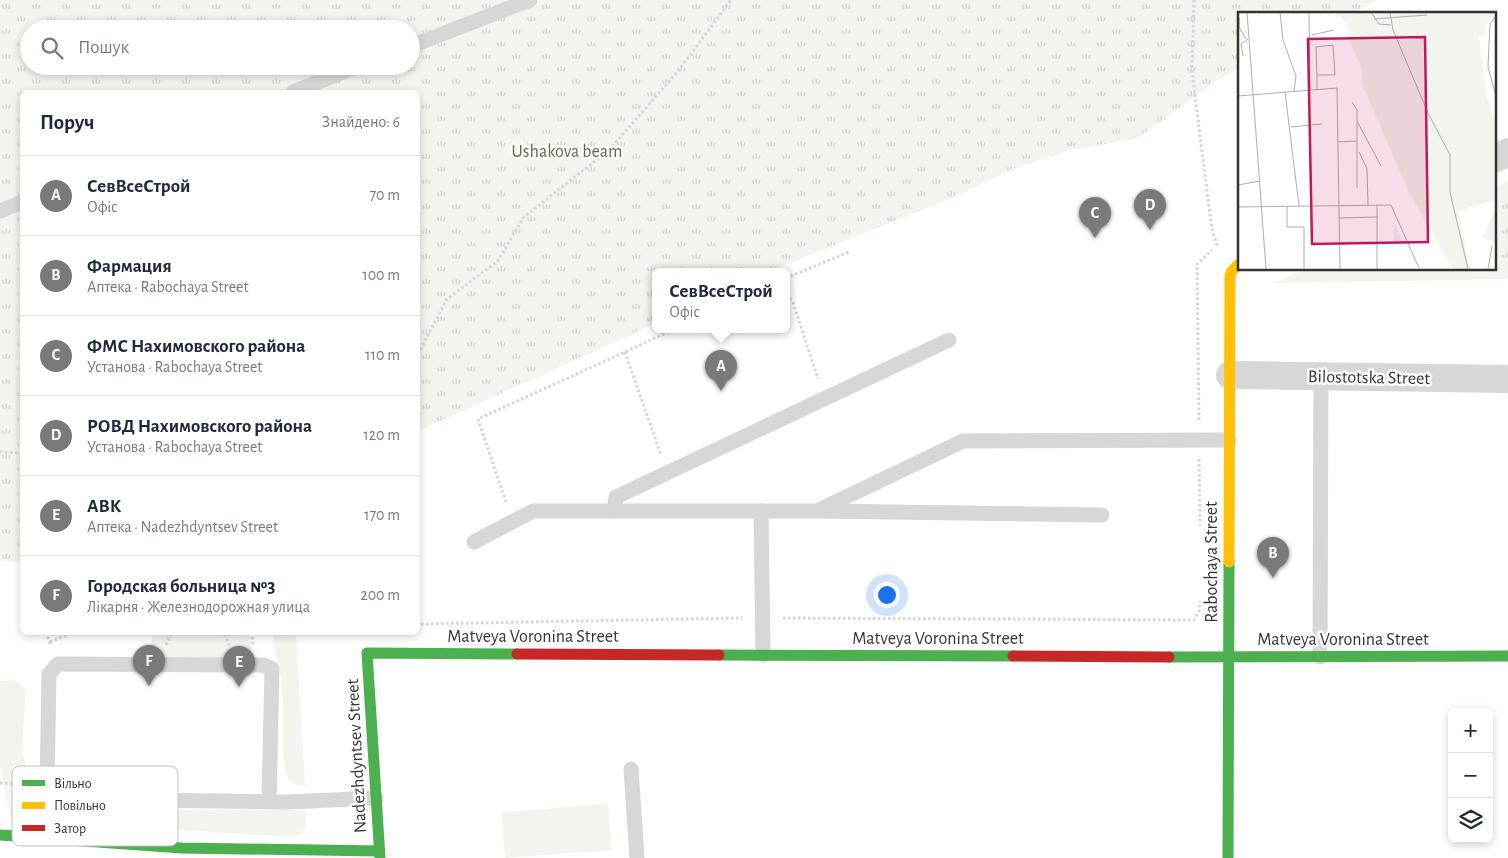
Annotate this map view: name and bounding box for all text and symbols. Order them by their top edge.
inset map [1238,12,1496,270]
search box [20,20,420,75]
icon: search [38,34,66,62]
text: Пошук [78,38,129,57]
text: Поруч [40,112,94,133]
text: Знайдено: 6 [322,114,400,130]
park label: Ushakova beam [512,143,622,161]
text: СевВсеСтрой [87,177,190,196]
text: A [51,187,61,203]
text: 70 m [369,187,400,203]
pin: D [1134,189,1166,230]
pin: C [1079,197,1111,238]
text: Офіс [87,199,118,215]
text: Фармация [87,257,172,276]
text: B [51,267,61,283]
text: 100 m [362,267,400,283]
popup [652,268,790,333]
text: Аптека · Rabochaya Street [87,279,249,295]
text: СевВсеСтрой [669,282,773,301]
text: Офіс [669,304,700,320]
text: ФМС Нахимовского района [87,337,305,356]
text: C [52,347,60,363]
text: 110 m [365,347,400,363]
pin: A [705,350,737,391]
text: Установа · Rabochaya Street [87,359,262,375]
street label: Bilostotska Street [1308,368,1430,388]
text: РОВД Нахимовского района [87,417,312,436]
text: D [51,427,61,443]
text: 120 m [363,427,400,443]
text: Установа · Rabochaya Street [87,439,262,455]
text: АВК [87,497,121,516]
street label: Rabochaya Street [1203,501,1221,623]
text: E [52,507,60,523]
text: 170 m [364,507,400,523]
text: Аптека · Nadezhdyntsev Street [87,519,278,535]
pin: B [1257,537,1289,578]
text: Городская больница №3 [87,577,275,596]
your location [874,582,900,608]
text: F [52,587,60,603]
text: 200 m [360,587,400,603]
text: Лікарня · Железнодорожная улица [87,599,310,615]
street label: Matveya Voronina Street [447,628,619,646]
street label: Matveya Voronina Street [852,630,1024,648]
street label: Matveya Voronina Street [1257,631,1429,649]
pin: F [133,645,165,686]
pin: E [223,646,255,687]
street label: Nadezhdyntsev Street [344,678,370,834]
map controls [1448,708,1493,843]
button: + [1448,708,1493,753]
button: − [1448,753,1493,798]
legend [12,766,178,846]
text: Вільно [54,777,92,791]
button: layers [1448,798,1493,843]
text: Повільно [54,799,106,813]
text: Затор [54,822,86,836]

